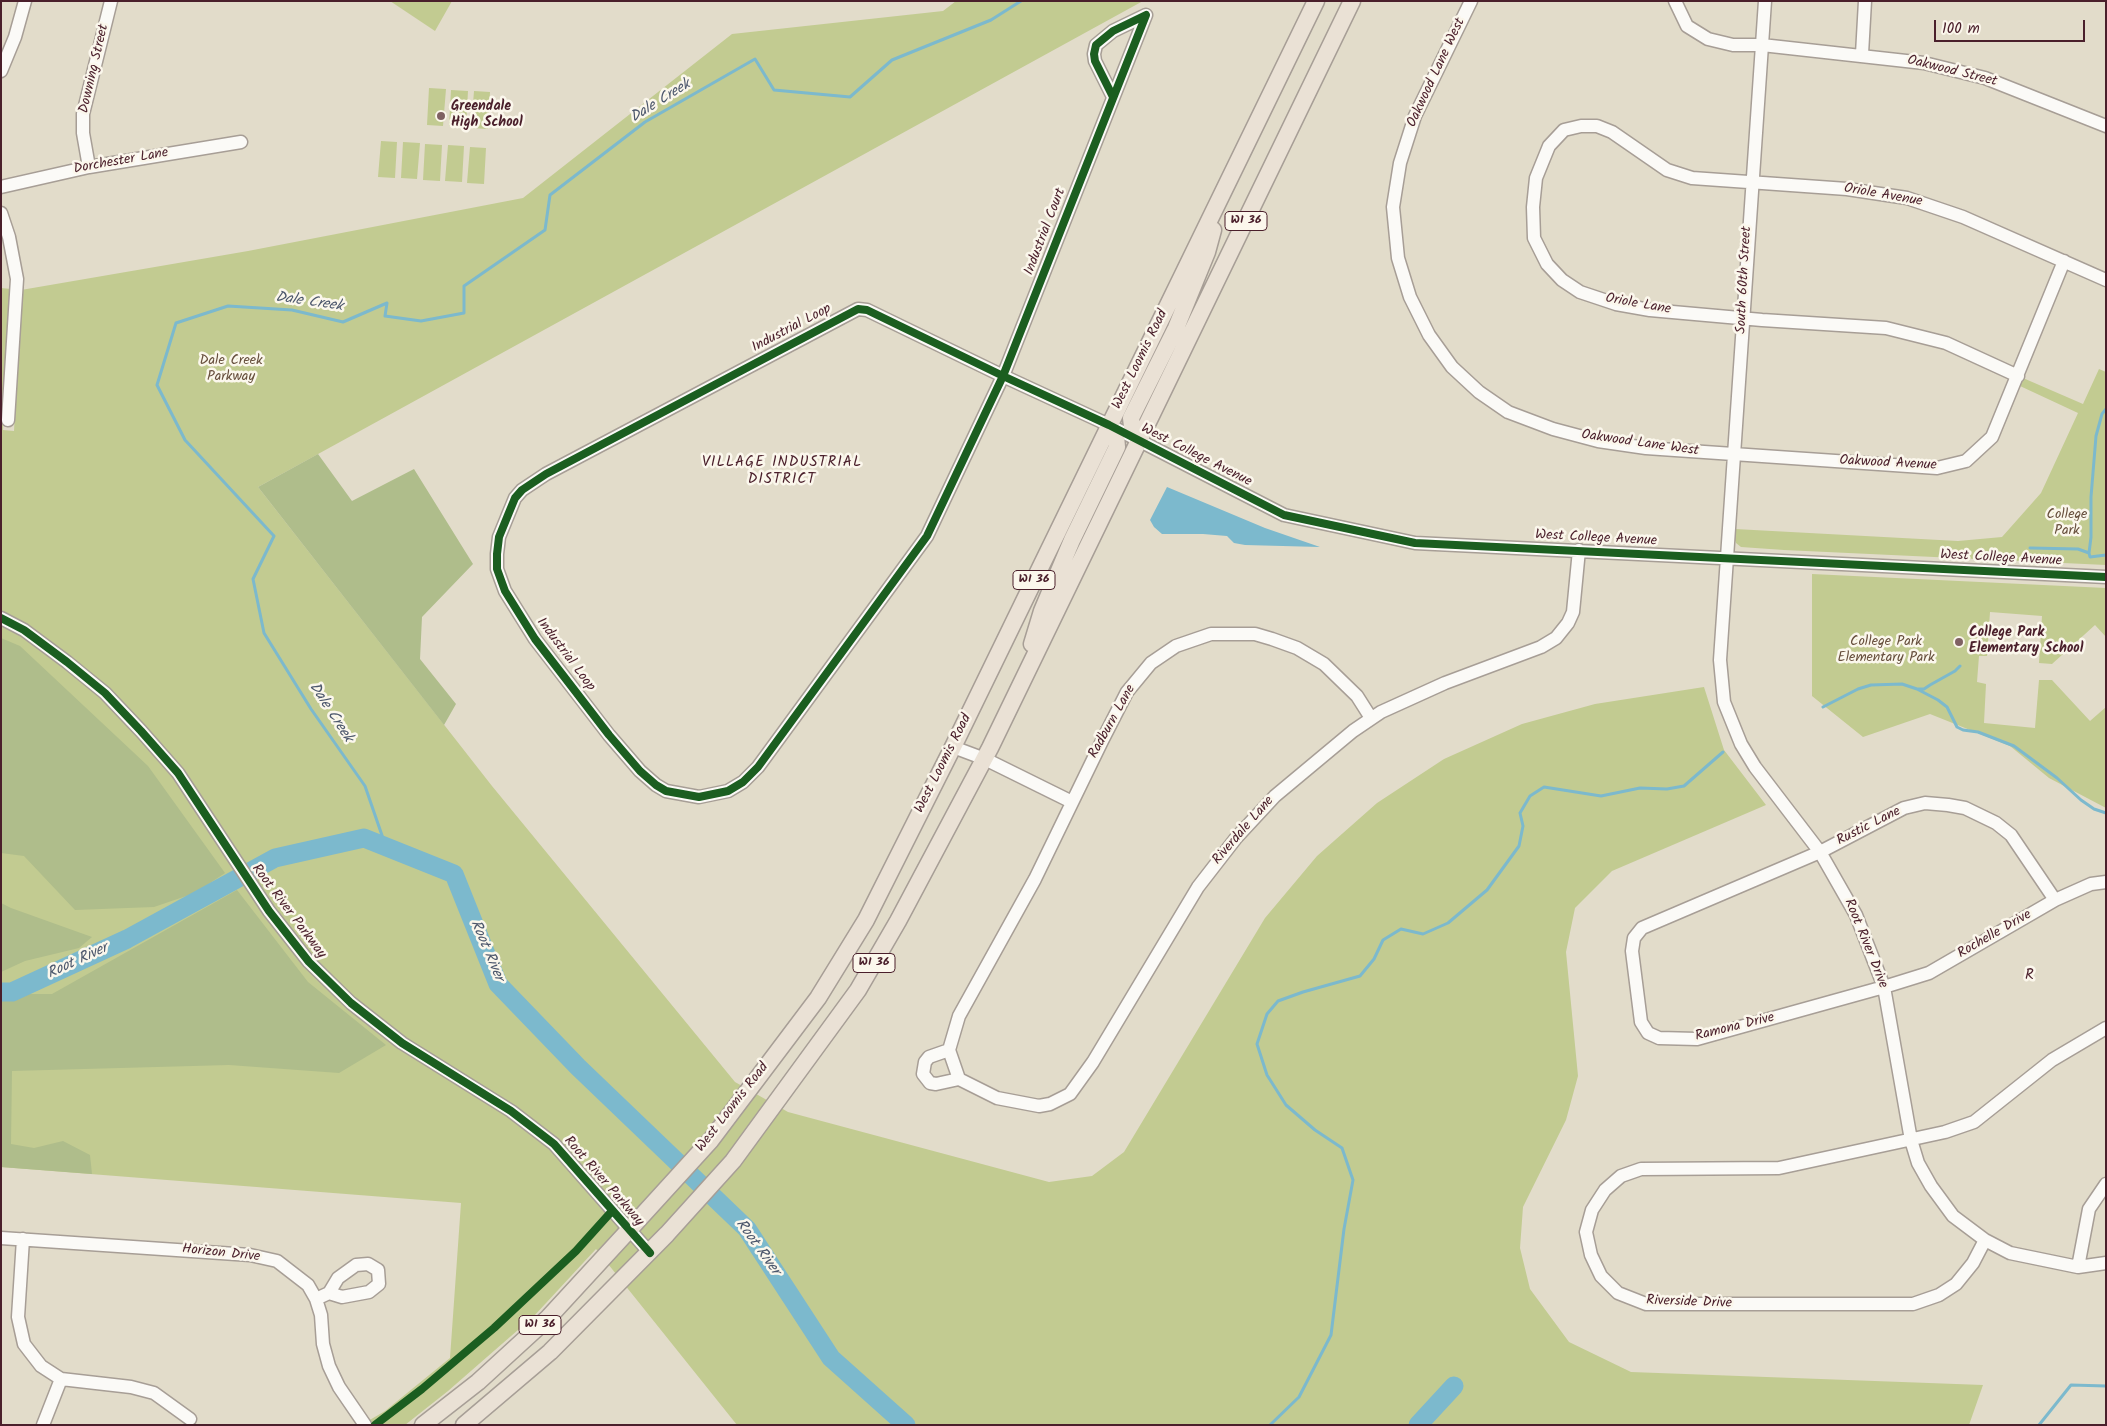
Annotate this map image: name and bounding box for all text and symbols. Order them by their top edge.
scale bar [1937,10,2088,42]
street label: Oakwood Lane West [1404,16,1470,130]
text: 100 m [1942,17,1980,41]
street label: Downing Street [77,23,113,115]
street label: Oakwood Street [1905,53,1999,91]
water label: Dale Creek [628,76,694,128]
place label: Greendale High School [451,100,523,132]
marker: Greendale High School [435,110,447,122]
street label: Dorchester Lane [72,145,170,179]
street label: Oriole Avenue [1842,181,1924,211]
street label: Industrial Court [1022,186,1070,278]
road number: WI 36 [1225,212,1267,230]
street label: South 60th Street [1734,226,1756,334]
water label: Dale Creek [274,289,344,317]
street label: Oriole Lane [1604,291,1672,319]
street label: Industrial Loop [749,301,835,357]
street label: West Loomis Road [1110,307,1172,413]
park label: Dale Creek Parkway [199,354,263,387]
street label: West College Avenue [1138,421,1254,491]
street label: Oakwood Lane West [1580,427,1700,461]
street label: Oakwood Avenue [1839,453,1937,475]
district label: VILLAGE INDUSTRIAL DISTRICT [700,454,864,489]
park label: College Park [2047,508,2087,540]
street label: West College Avenue [1535,527,1657,551]
street label: West College Avenue [1940,547,2062,571]
road number: WI 36 [1013,570,1055,590]
street label: Industrial Loop [532,615,598,695]
place label: College Park Elementary School [1969,626,2083,658]
park label: College Park Elementary Park [1838,635,1934,668]
marker: College Park Elementary School [1953,636,1965,648]
water label: Dale Creek [304,680,356,746]
street label: Radburn Lane [1086,682,1140,762]
street label: West Loomis Road [912,712,976,816]
street label: Riverdale Lane [1210,793,1278,869]
street label: Rustic Lane [1834,804,1904,850]
street label: Root River Parkway [247,862,329,962]
street label: Root River Drive [1839,897,1891,991]
street label: Rochelle Drive [1955,907,2035,963]
water label: Root River [465,918,507,984]
water label: Root River [45,940,111,984]
road number: WI 36 [853,954,895,972]
district label: R [2025,967,2035,985]
street label: Ramona Drive [1694,1010,1776,1046]
street label: West Loomis Road [693,1060,773,1156]
street label: Root River Parkway [559,1134,647,1230]
water label: Root River [731,1217,783,1279]
street label: Horizon Drive [181,1242,261,1266]
street label: Riverside Drive [1646,1293,1732,1313]
road number: WI 36 [519,1316,561,1334]

